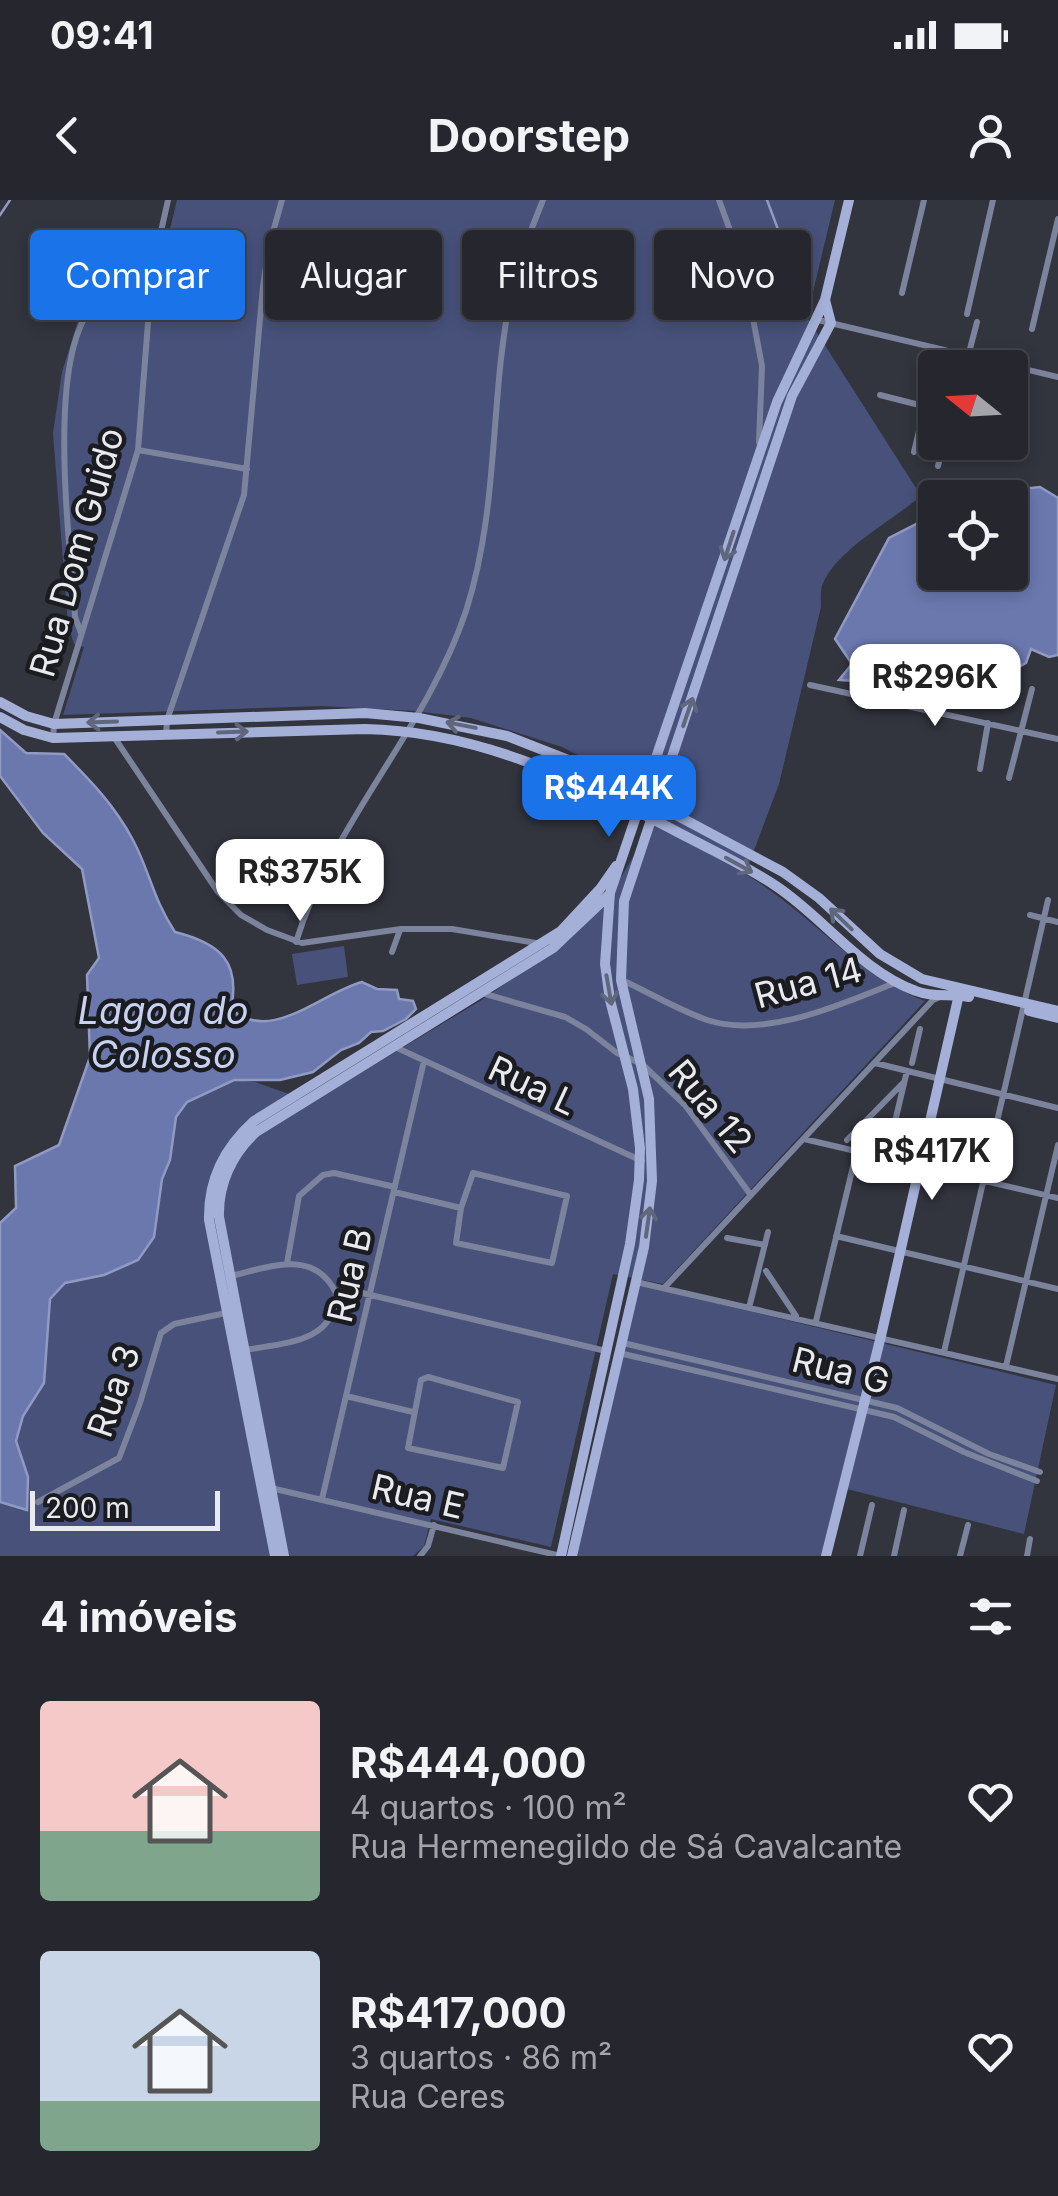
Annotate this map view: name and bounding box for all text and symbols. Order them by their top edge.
text: 09:41 [50,12,154,58]
icon: back [40,108,95,163]
text: Doorstep [428,108,630,163]
icon: person [963,108,1018,163]
chip: Comprar [30,230,245,320]
chip: Alugar [265,230,442,320]
chip: Filtros [462,230,634,320]
chip: Novo [654,230,811,320]
north arrow [918,350,1028,460]
map controls [918,350,1028,590]
street label: Rua Dom Guido [20,423,132,681]
button: locate [918,480,1028,590]
one-way arrow [718,529,736,561]
pin: R$296K [854,644,1016,729]
text: R$296K [872,657,998,696]
one-way arrow [680,697,698,729]
one-way arrow [87,713,119,732]
one-way arrow [445,715,478,734]
one-way arrow [217,723,249,742]
pin: R$444K [528,755,690,840]
text: R$444K [544,768,674,807]
pin: R$375K [219,839,381,924]
text: R$375K [238,852,362,891]
one-way arrow [724,856,754,876]
one-way arrow [829,907,853,931]
street label: Rua 14 [750,948,866,1016]
one-way arrow [600,973,619,1006]
water label: Lagoa do Colosso [77,987,249,1077]
street label: Rua L [482,1046,584,1124]
street label: Rua 12 [660,1051,762,1161]
pin: R$417K [851,1118,1013,1203]
text: R$417K [873,1131,991,1170]
one-way arrow [639,1206,657,1239]
street label: Rua B [318,1224,380,1326]
street label: Rua G [788,1338,894,1402]
street label: Rua 3 [78,1340,148,1442]
street label: Rua E [368,1465,468,1527]
scale bar [30,1486,220,1530]
text: 200 m [45,1491,130,1525]
icon: filters [963,1589,1018,1644]
text: 4 imóveis [40,1591,237,1642]
text: R$444,000 [350,1737,587,1788]
icon: home [120,1741,240,1861]
icon: heart [963,1774,1018,1829]
text: 4 quartos · 100 m² [350,1788,627,1827]
text: Rua Hermenegildo de Sá Cavalcante [350,1827,902,1866]
text: R$417,000 [350,1987,567,2038]
icon: home [120,1991,240,2111]
icon: heart [963,2024,1018,2079]
text: 3 quartos · 86 m² [350,2038,612,2077]
text: Rua Ceres [350,2077,506,2116]

